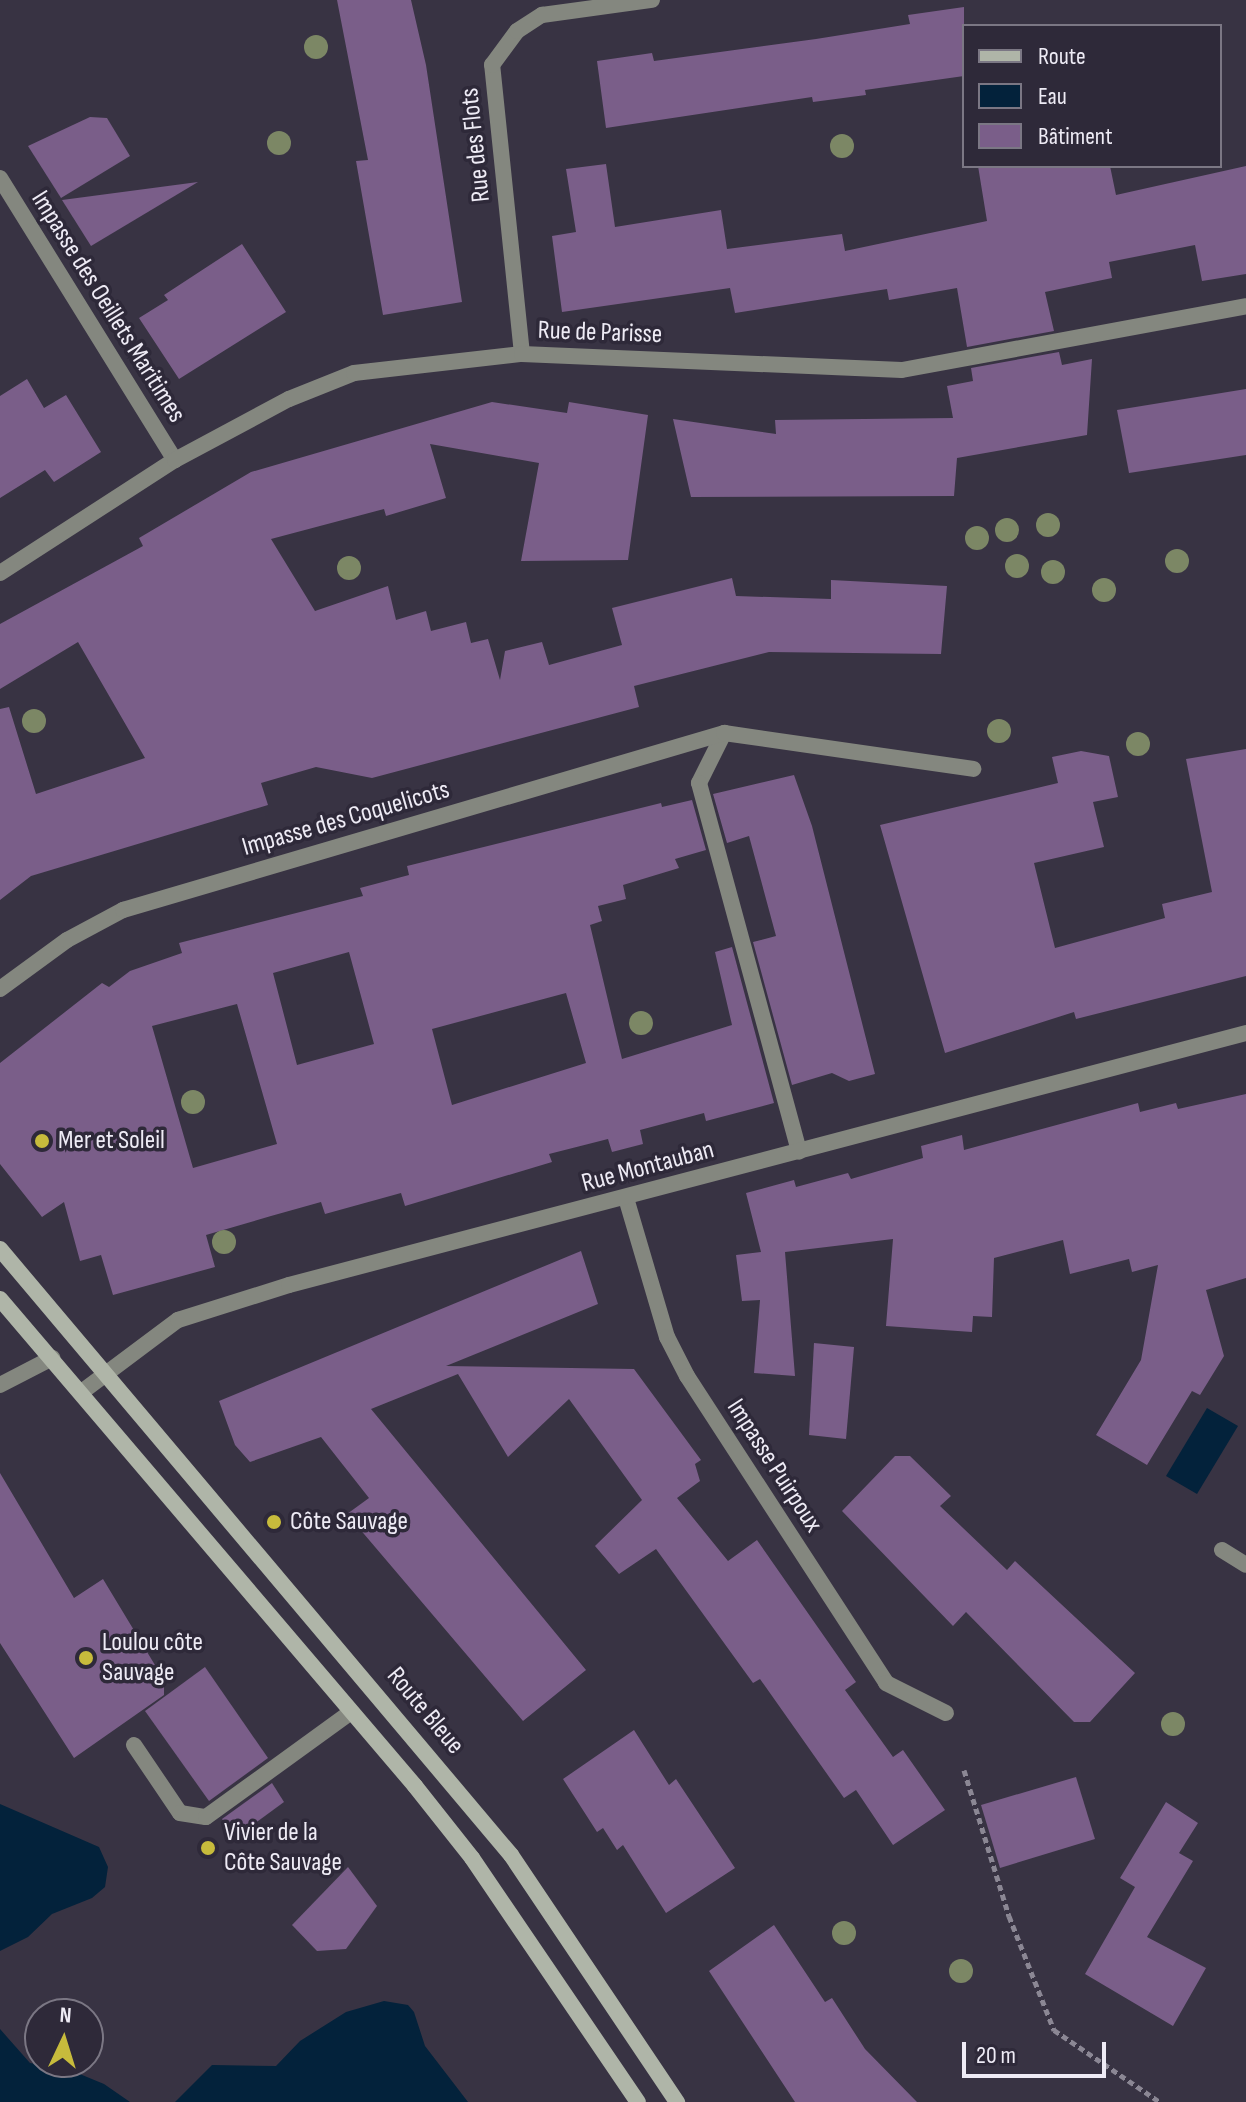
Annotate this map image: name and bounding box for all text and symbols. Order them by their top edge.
legend [962,24,1222,168]
text: Route [1038,42,1086,71]
text: Eau [1038,82,1067,111]
street label: Rue des Flots [454,86,498,204]
text: Bâtiment [1038,122,1113,151]
street label: Impasse des Oeillets Maritimes [24,186,192,428]
street label: Rue de Parisse [537,315,663,351]
street label: Impasse des Coquelicots [239,774,453,864]
place label: Mer et Soleil [58,1125,165,1157]
marker: Mer et Soleil [33,1132,51,1150]
street label: Rue Montauban [578,1134,718,1200]
street label: Impasse Puirpoux [720,1394,828,1538]
place label: Côte Sauvage [290,1506,408,1538]
marker: Côte Sauvage [265,1513,283,1531]
place label: Loulou côte Sauvage [102,1627,203,1688]
marker: Loulou côte Sauvage [77,1649,95,1667]
street label: Route Bleue [380,1661,470,1761]
place label: Vivier de la Côte Sauvage [224,1817,342,1878]
marker: Vivier de la Côte Sauvage [199,1839,217,1857]
north arrow [24,1998,104,2078]
text: N [59,2002,72,2029]
scale bar [966,2026,1110,2076]
text: 20 m [976,2041,1016,2070]

